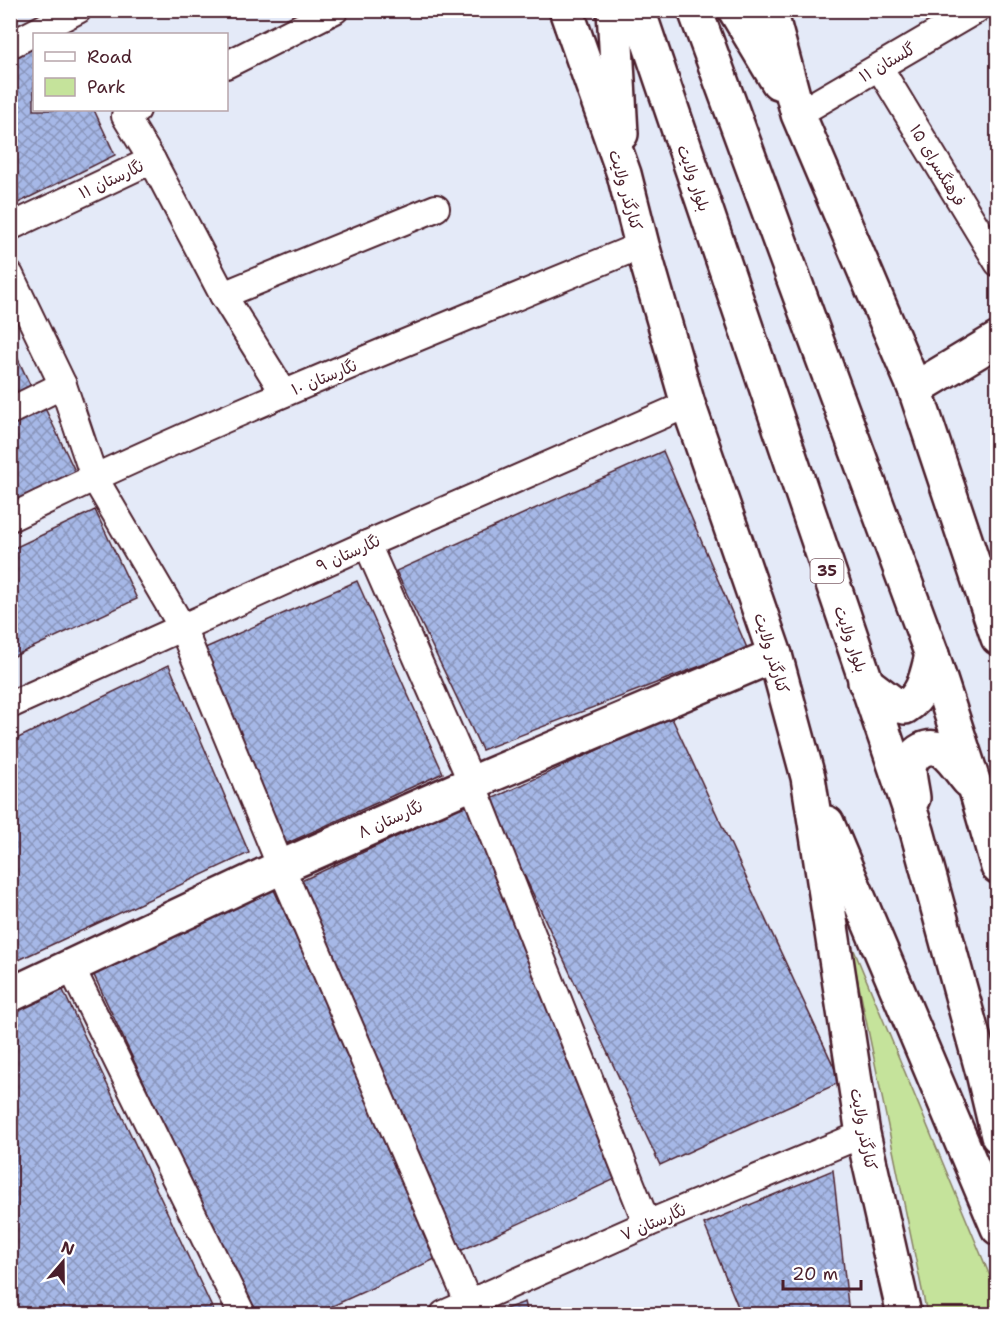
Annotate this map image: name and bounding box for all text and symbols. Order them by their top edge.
legend [33,33,228,111]
street label: گلستان ۱۱ [855,38,919,87]
text: Road [87,45,132,69]
text: Park [87,75,126,99]
street label: فرهنگسرای ۱۵ [905,121,970,210]
street label: بلوار ولایت [672,142,715,214]
street label: کنارگذر ولایت [604,147,647,233]
street label: نگارستان ۱۱ [75,155,147,204]
street label: نگارستان ۱۰ [288,355,360,400]
street label: نگارستان ۹ [313,530,384,577]
road number: 35 [810,559,844,583]
street label: بلوار ولایت [829,603,872,675]
street label: کنارگذر ولایت [749,610,794,696]
street label: نگارستان ۸ [354,796,426,843]
street label: کنارگذر ولایت [845,1086,882,1172]
street label: نگارستان ۷ [617,1199,689,1246]
north arrow [33,1232,93,1292]
text: N [58,1236,78,1260]
scale bar [783,1253,861,1291]
text: 20 m [792,1262,838,1286]

